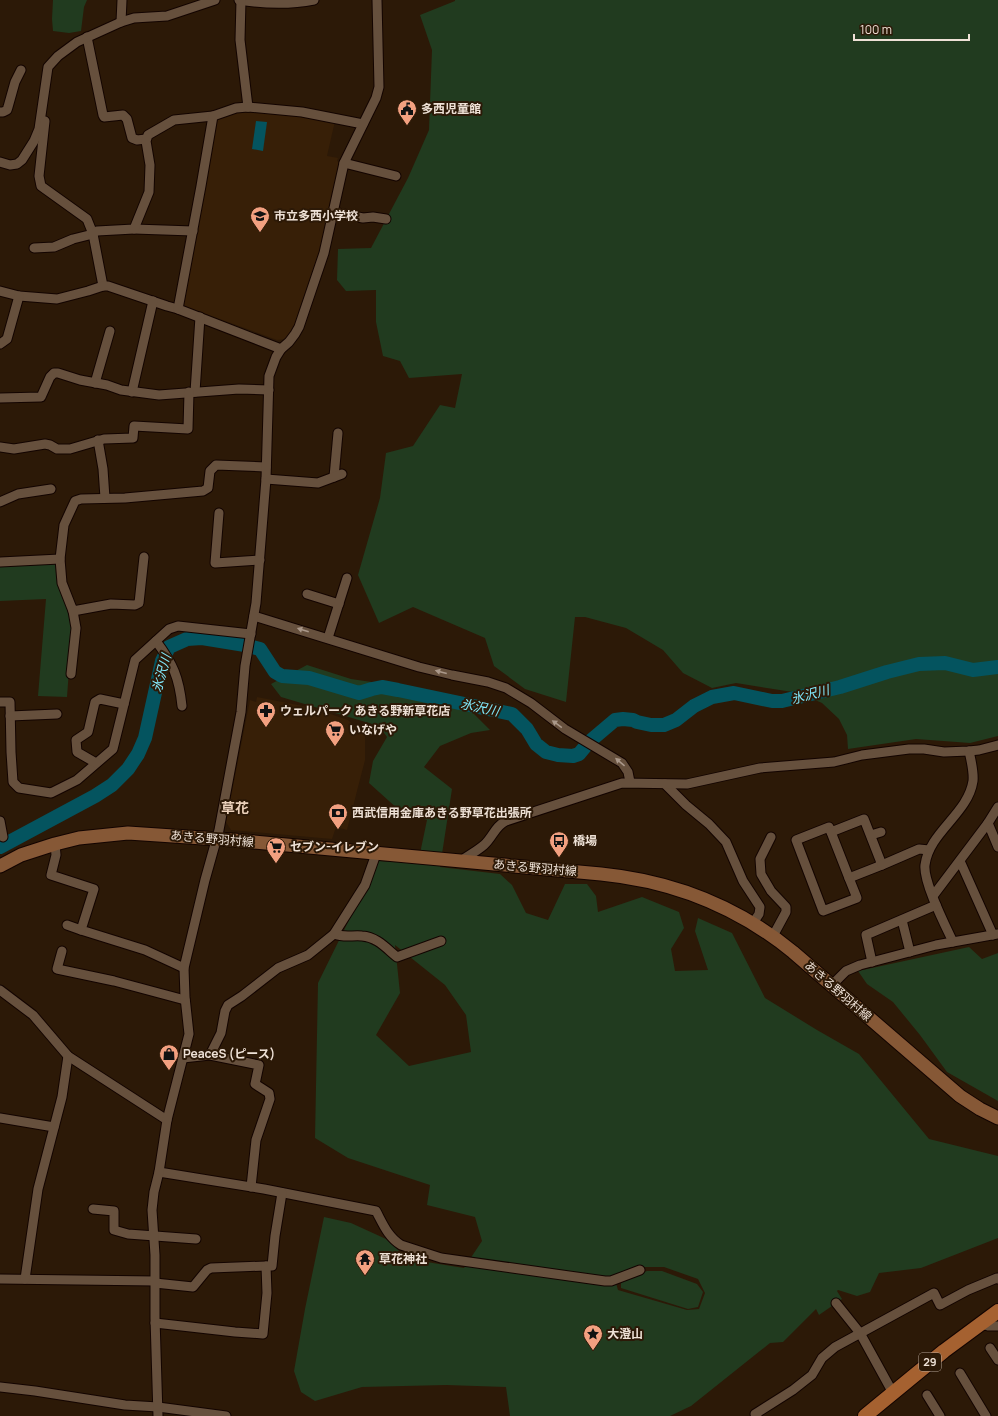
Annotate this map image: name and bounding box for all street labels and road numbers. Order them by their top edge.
street label: あきる野羽村線 [170,826,255,851]
street label: あきる野羽村線 [493,855,578,880]
street label: あきる野羽村線 [801,957,876,1025]
road number: 29 [919,1353,941,1371]

